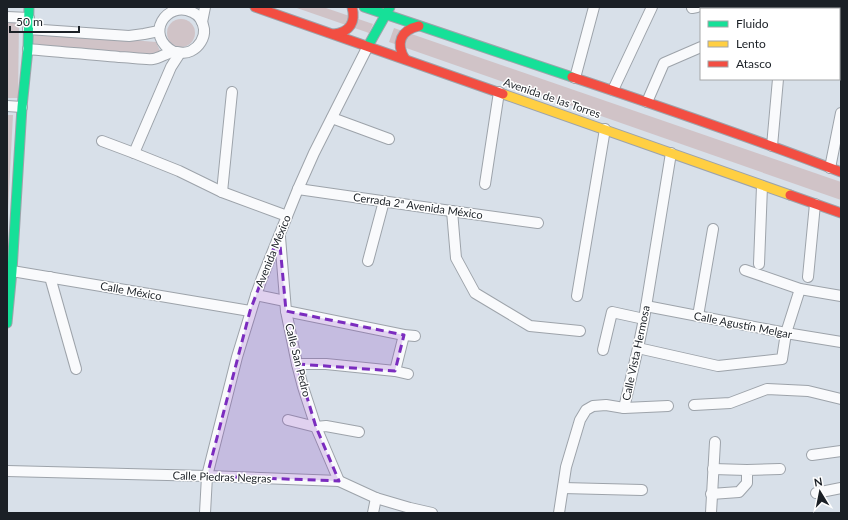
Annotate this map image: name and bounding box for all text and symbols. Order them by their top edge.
scale bar [10,8,79,34]
legend [700,8,840,80]
text: 50 m [16,14,43,29]
text: Fluido [736,16,769,31]
text: Lento [736,36,766,51]
text: Atasco [736,56,772,71]
street label: Avenida de las Torres [502,75,602,120]
street label: Cerrada 2ª Avenida México [352,190,484,221]
street label: Avenida México [252,213,293,289]
street label: Calle México [99,279,163,302]
street label: Calle Vista Hermosa [619,304,652,402]
street label: Calle Agustín Melgar [693,309,793,340]
street label: Calle San Pedro [283,322,314,398]
street label: Calle Piedras Negras [172,468,272,485]
north arrow [800,472,840,512]
text: N [813,475,823,489]

